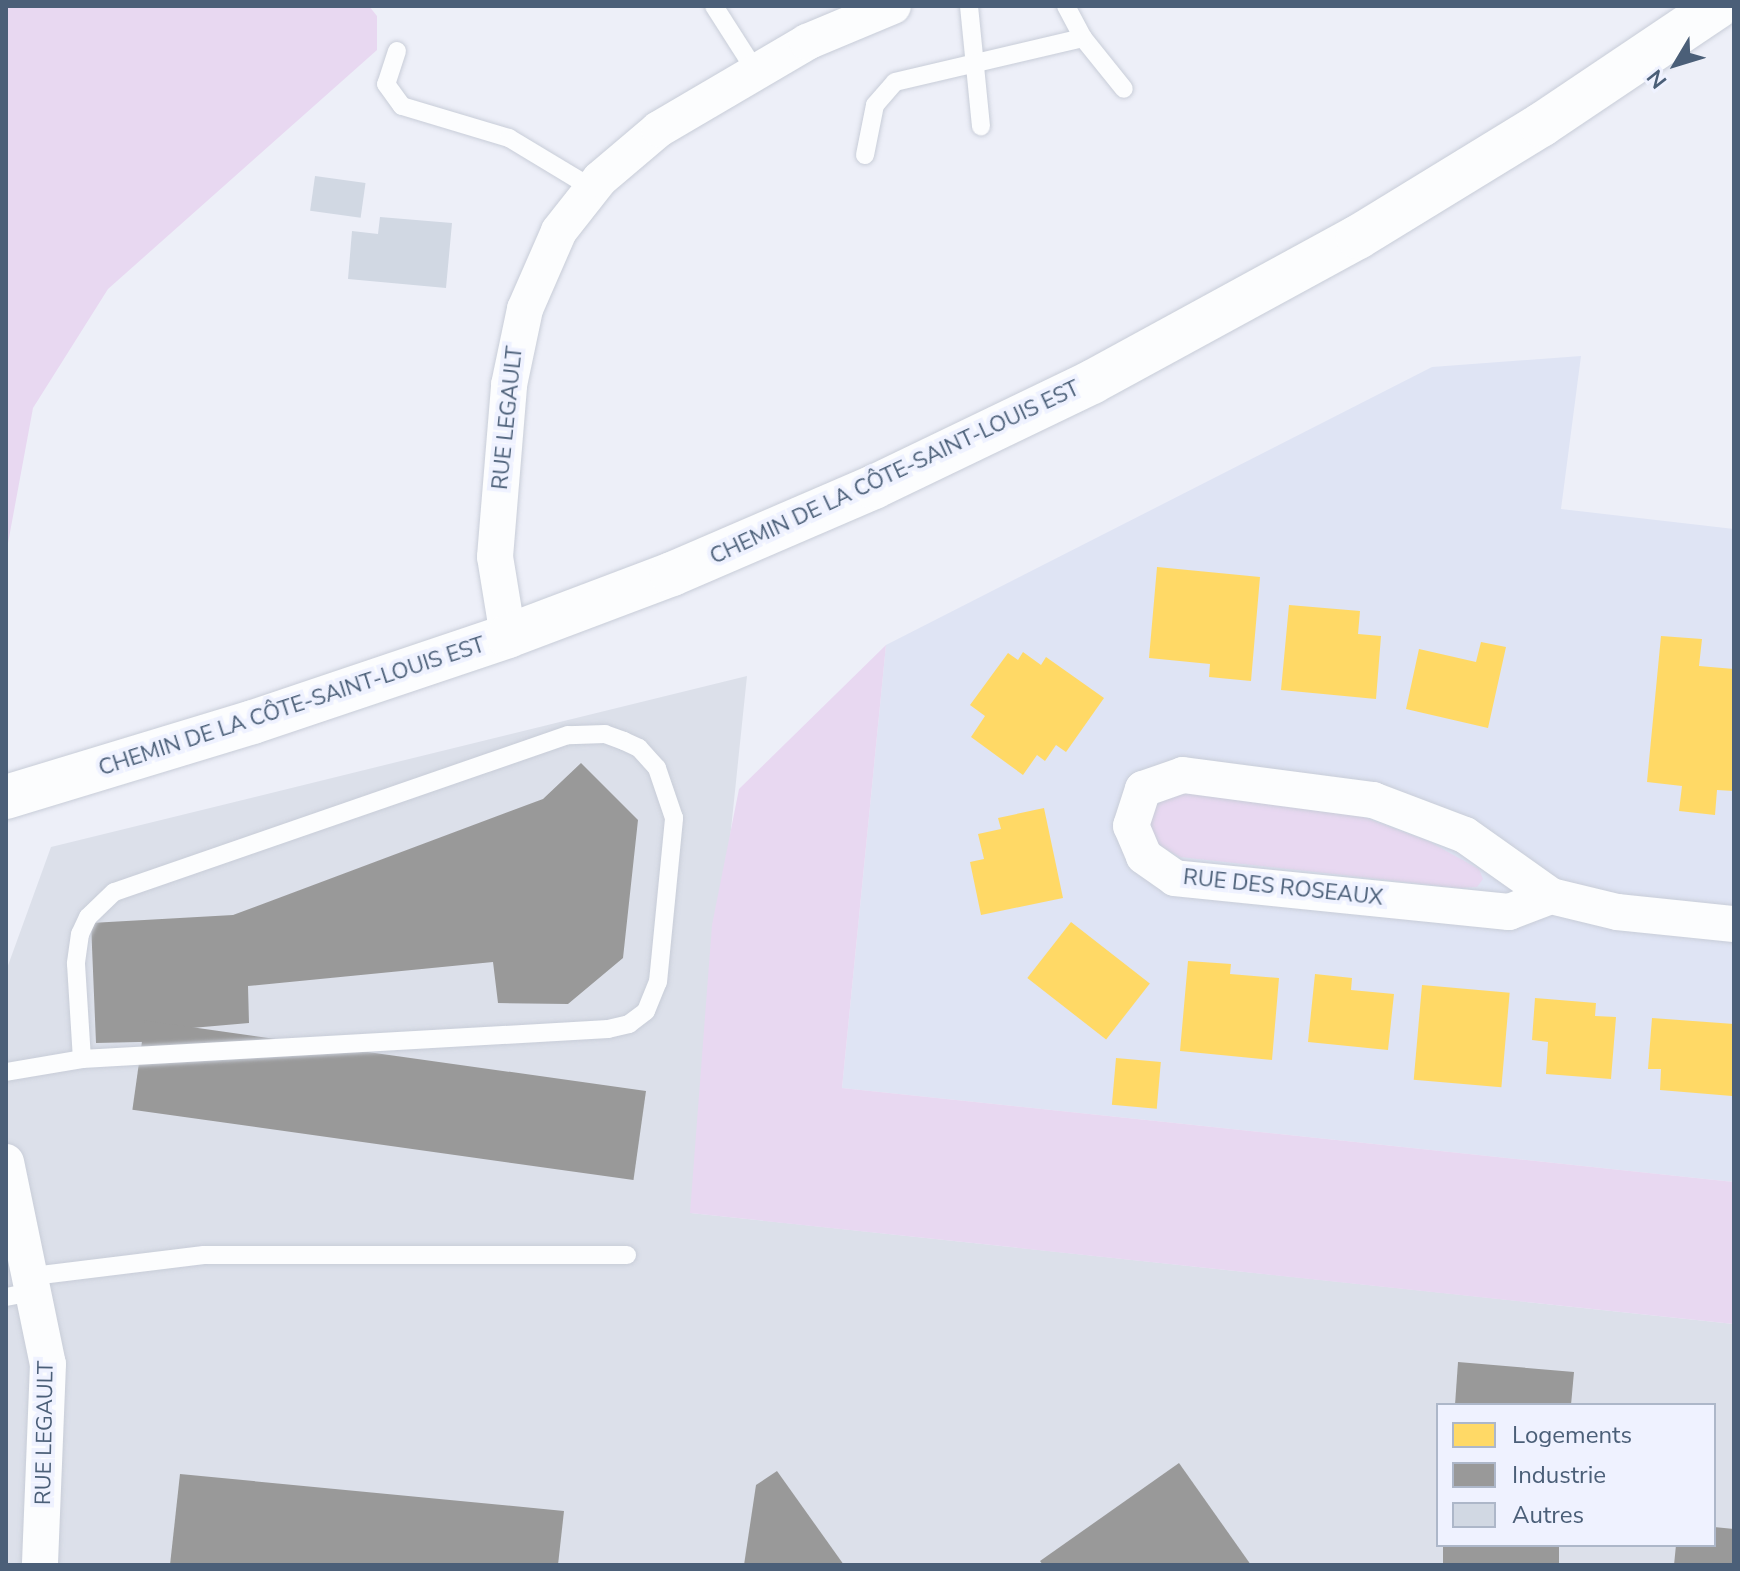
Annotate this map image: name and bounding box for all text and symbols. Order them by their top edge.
north arrow [1636,24,1716,104]
text: N [1640,63,1674,94]
street label: RUE LEGAULT [487,345,529,491]
street label: CHEMIN DE LA CÔTE-SAINT-LOUIS EST [706,375,1084,571]
street label: CHEMIN DE LA CÔTE-SAINT-LOUIS EST [95,632,489,782]
street label: RUE DES ROSEAUX [1182,864,1384,912]
street label: RUE LEGAULT [31,1361,59,1505]
legend [1436,1403,1716,1547]
text: Logements [1512,1419,1632,1451]
text: Industrie [1512,1459,1606,1491]
text: Autres [1512,1499,1584,1531]

